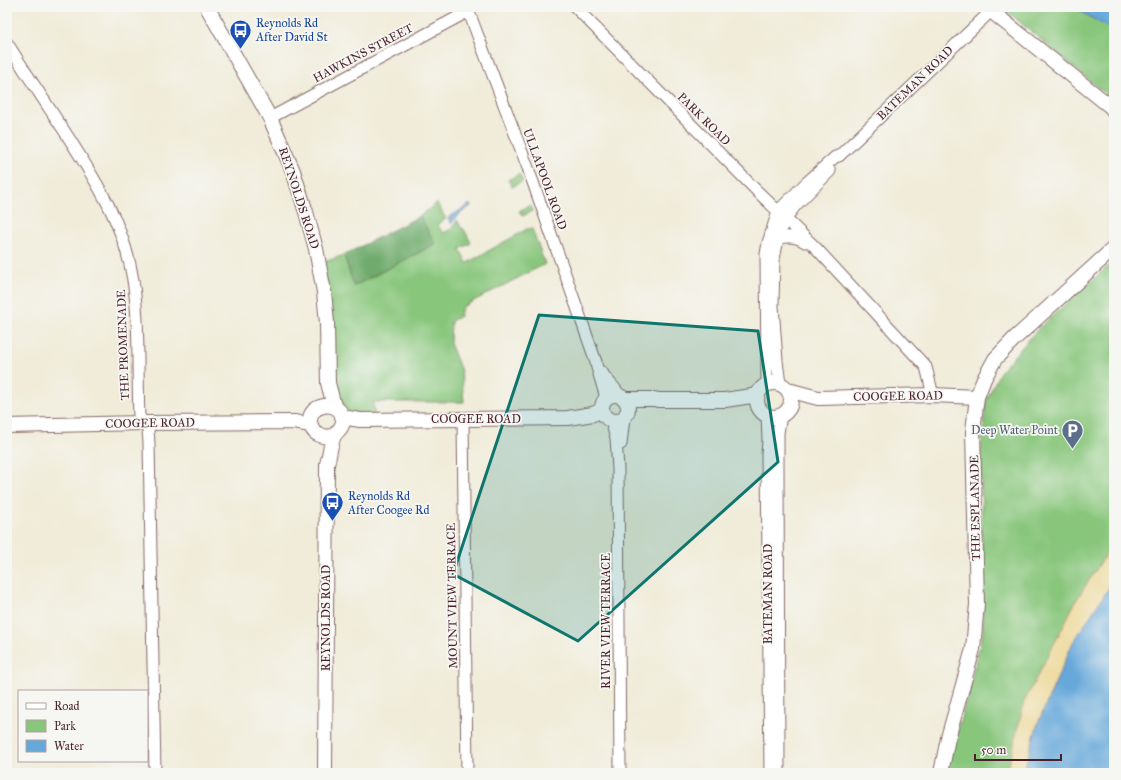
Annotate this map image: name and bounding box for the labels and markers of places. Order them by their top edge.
place label: Reynolds Rd After David St [255,16,328,44]
bus stop icon: Reynolds Rd After David St [227,17,253,50]
parking icon: Deep Water Point [1060,417,1086,450]
place label: Deep Water Point [971,423,1059,437]
place label: Reynolds Rd After Coogee Rd [347,489,430,518]
bus stop icon: Reynolds Rd After Coogee Rd [320,490,346,523]

